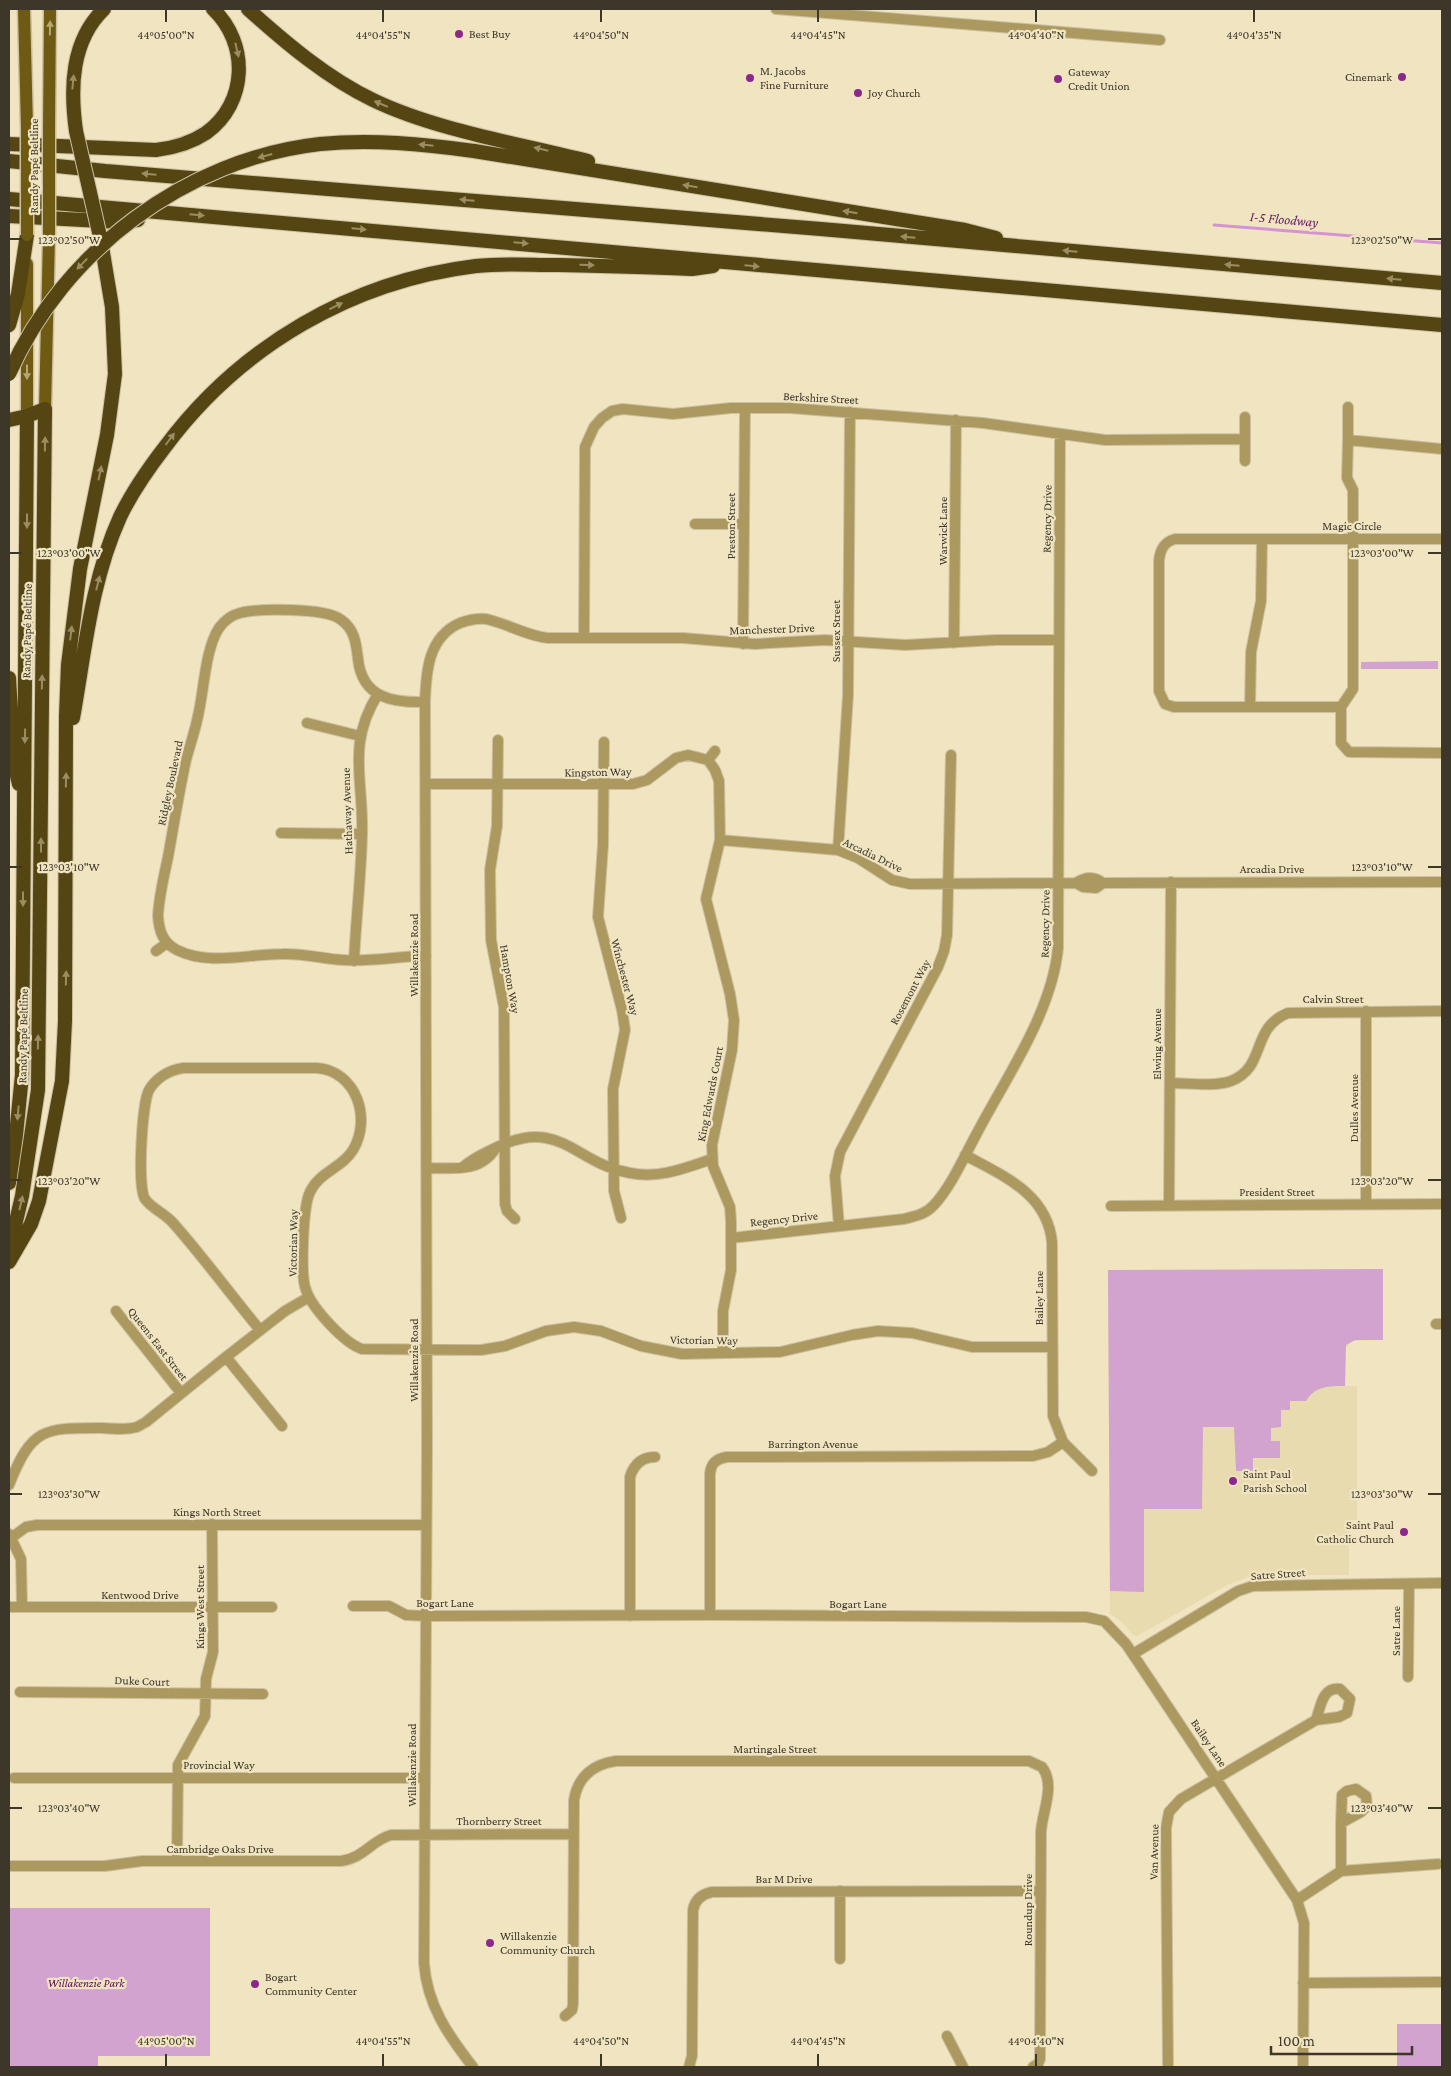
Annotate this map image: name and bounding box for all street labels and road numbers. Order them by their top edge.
street label: Randy Papé Beltline [27,119,41,213]
street label: Berkshire Street [783,389,860,407]
street label: Regency Drive [1039,485,1055,553]
street label: Preston Street [724,492,738,559]
street label: Warwick Lane [936,497,950,565]
street label: Magic Circle [1322,519,1382,533]
street label: Randy Papé Beltline [19,583,35,679]
street label: Sussex Street [829,599,843,662]
street label: Manchester Drive [729,621,815,637]
street label: Ridgley Boulevard [154,738,186,827]
street label: Kingston Way [564,764,632,780]
street label: Hathaway Avenue [338,767,356,855]
street label: Arcadia Drive [841,835,905,875]
street label: Arcadia Drive [1240,862,1304,876]
street label: Regency Drive [1037,890,1053,958]
street label: Willakenzie Road [407,913,421,997]
street label: Winchester Way [608,937,642,1017]
street label: Hampton Way [497,944,523,1015]
street label: Rosemont Way [887,956,933,1027]
street label: Randy Papé Beltline [15,988,31,1084]
street label: Calvin Street [1302,992,1365,1006]
street label: Elwing Avenue [1150,1008,1164,1080]
street label: King Edwards Court [694,1044,726,1143]
street label: Dulles Avenue [1347,1074,1361,1142]
street label: President Street [1239,1185,1316,1199]
street label: Regency Drive [749,1208,819,1230]
street label: Victorian Way [285,1209,301,1277]
street label: Bailey Lane [1032,1271,1046,1325]
street label: Queens East Street [125,1304,192,1384]
street label: Willakenzie Road [407,1318,421,1402]
street label: Victorian Way [670,1332,738,1348]
street label: Barrington Avenue [768,1437,858,1451]
street label: Kings North Street [173,1505,262,1519]
street label: Kings West Street [193,1564,207,1649]
street label: Satre Street [1250,1565,1307,1583]
street label: Kentwood Drive [101,1588,179,1602]
street label: Bogart Lane [416,1596,474,1610]
street label: Bogart Lane [829,1597,887,1611]
street label: Satre Lane [1389,1606,1403,1656]
street label: Duke Court [114,1673,171,1689]
street label: Bailey Lane [1188,1716,1230,1770]
street label: Willakenzie Road [405,1723,419,1807]
street label: Martingale Street [733,1742,818,1756]
street label: Provincial Way [183,1758,255,1772]
street label: Thornberry Street [456,1814,543,1828]
street label: Van Avenue [1147,1824,1161,1880]
street label: Cambridge Oaks Drive [166,1842,274,1856]
street label: Bar M Drive [756,1872,812,1886]
street label: Roundup Drive [1021,1874,1035,1946]

